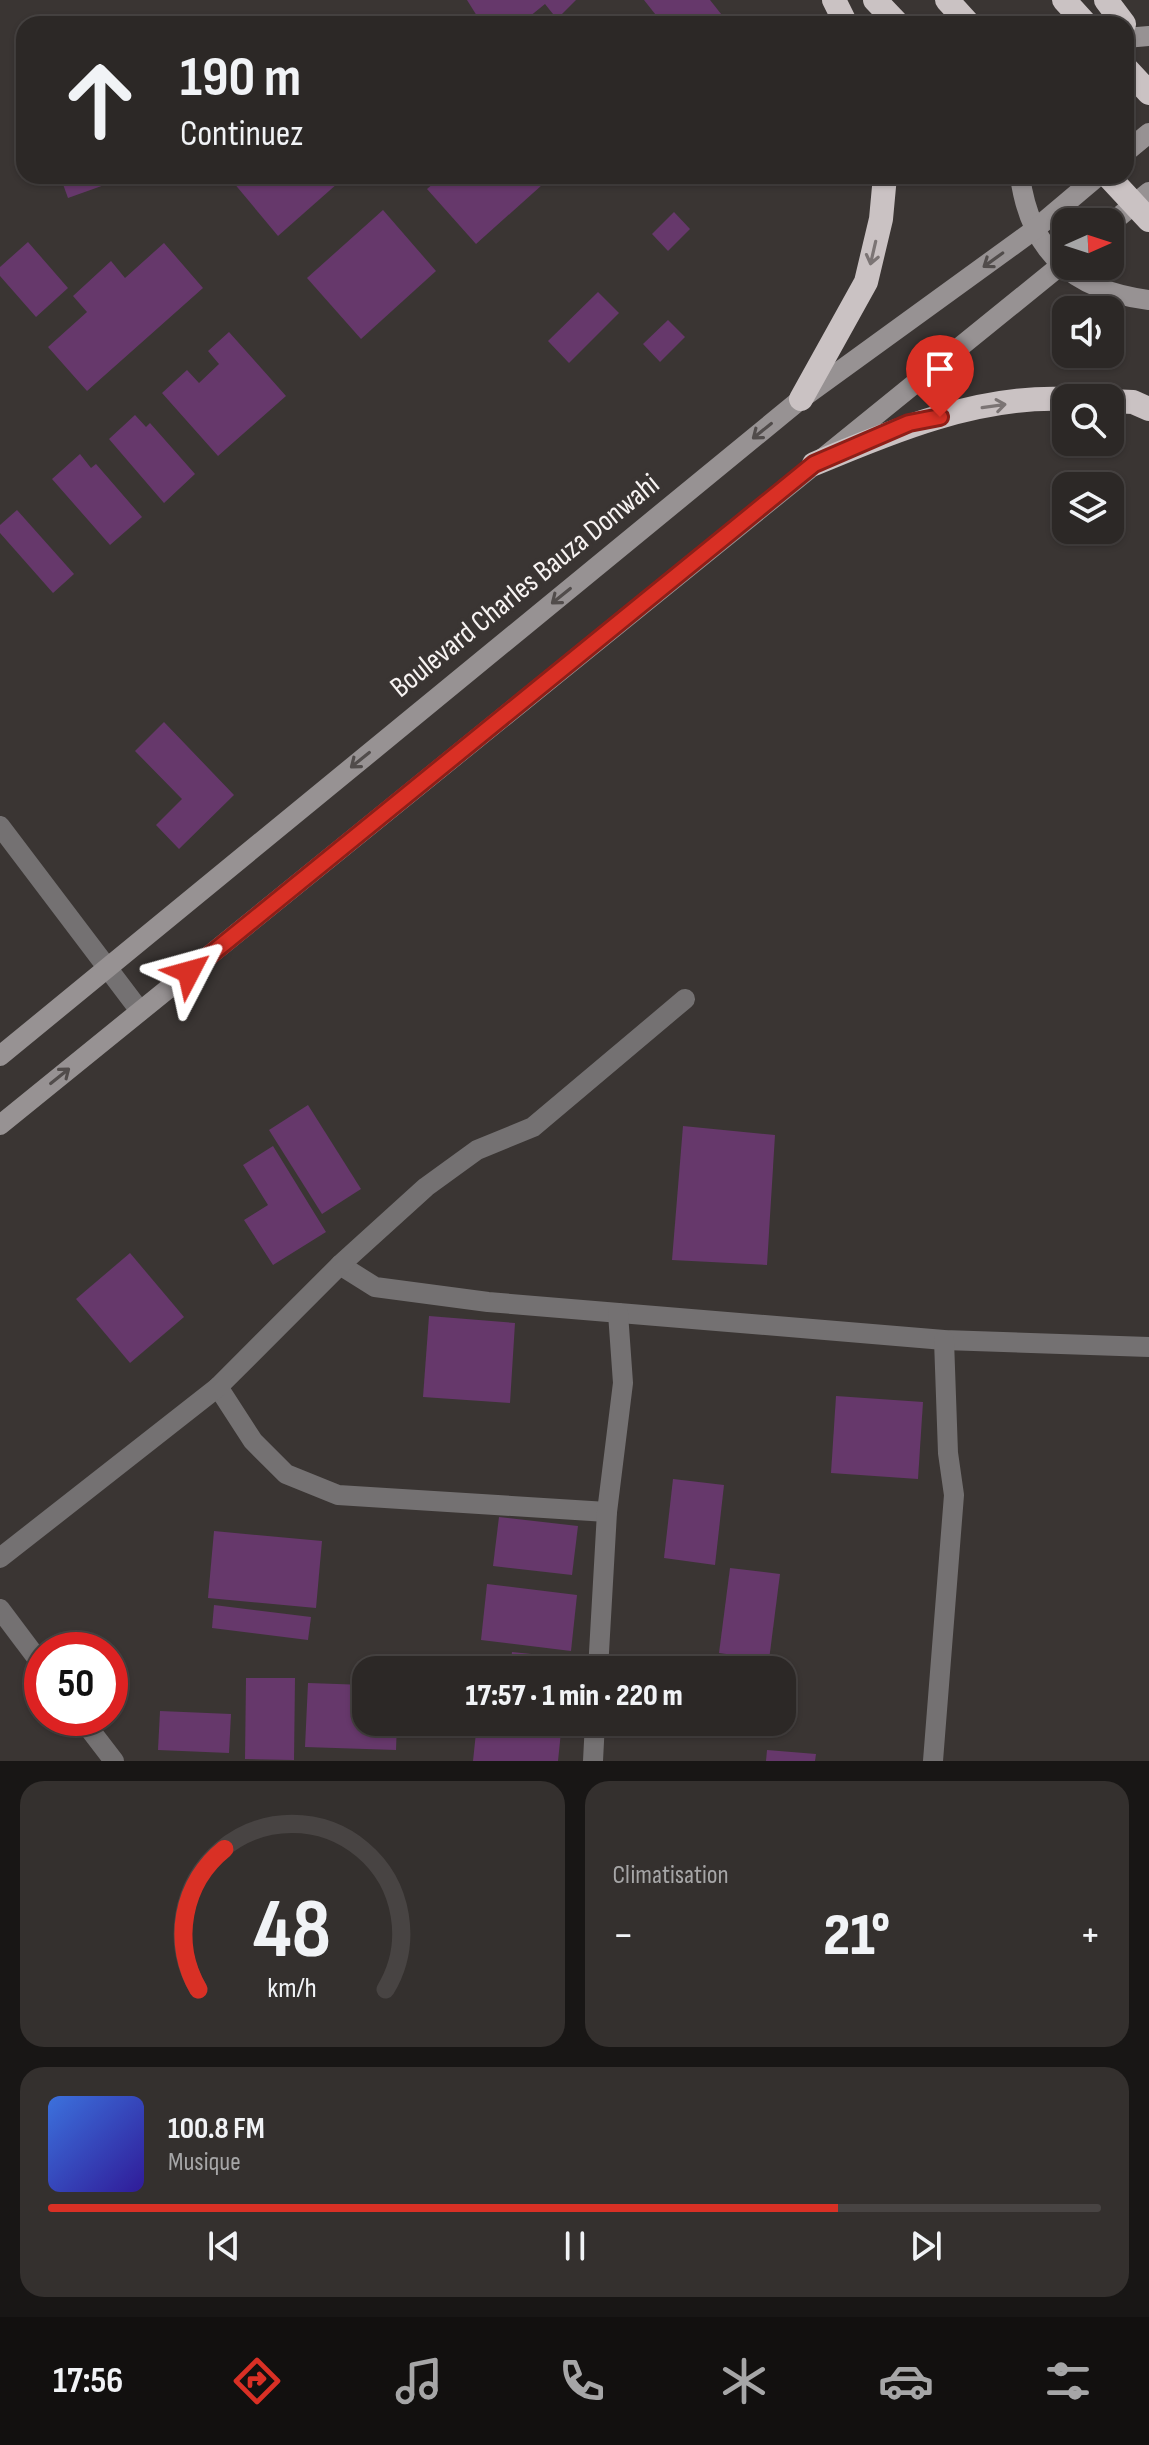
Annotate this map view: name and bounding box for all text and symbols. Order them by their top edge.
text: 190 m [180,45,301,112]
icon: ahead [48,48,152,152]
text: Continuez [180,113,303,156]
north arrow [1052,208,1124,280]
map controls [1052,208,1124,544]
one-way arrow [864,239,879,265]
one-way arrow [983,251,1005,268]
button: sound [1052,296,1124,368]
pin [906,335,974,417]
icon: arrive [918,347,962,391]
button: search [1052,384,1124,456]
one-way arrow [981,398,1006,413]
one-way arrow [752,422,773,440]
street label: Boulevard Charles Bauza Donwahi [383,466,667,706]
button: layers [1052,472,1124,544]
one-way arrow [551,587,572,605]
one-way arrow [350,752,371,769]
position arrow [147,930,231,1014]
one-way arrow [50,1067,70,1085]
speed limit sign: 50 [24,1632,128,1736]
text: 17:57 · 1 min · 220 m [465,1678,683,1714]
text: Climatisation [613,1860,729,1891]
text: 48 [253,1881,331,1981]
text: 21° [823,1900,890,1972]
text: − [613,1909,634,1962]
text: + [1079,1909,1101,1962]
text: km/h [268,1971,317,2006]
text: 100.8 FM [168,2111,265,2147]
text: Musique [168,2147,241,2178]
icon: previous [202,2224,246,2268]
icon: pause [553,2224,597,2268]
icon: next [904,2224,948,2268]
icon: directions [229,2353,285,2409]
icon: music [391,2353,447,2409]
icon: phone [554,2353,610,2409]
icon: climate [716,2353,772,2409]
icon: car [878,2353,934,2409]
icon: filters [1040,2353,1096,2409]
text: 17:56 [53,2360,123,2403]

